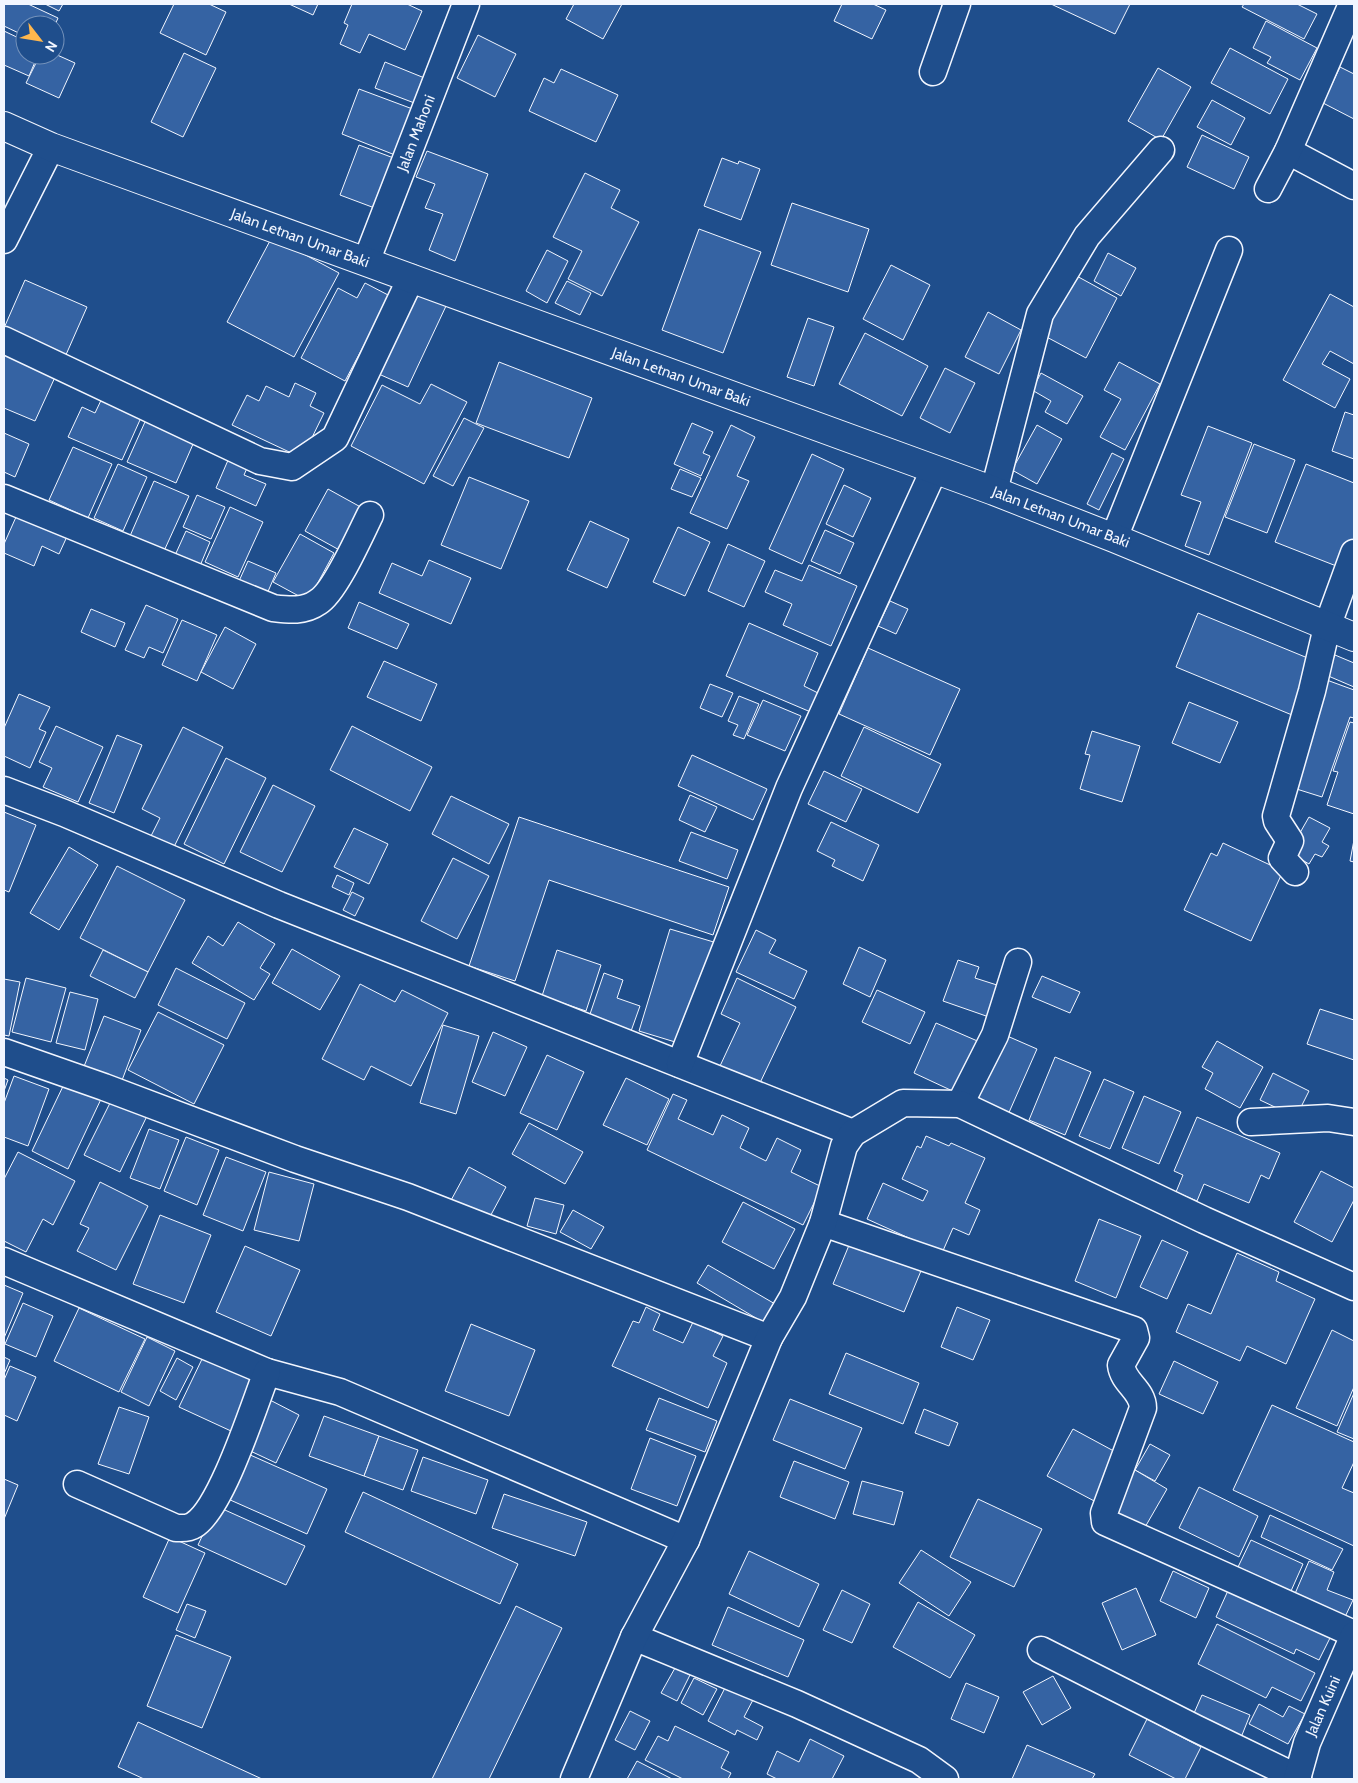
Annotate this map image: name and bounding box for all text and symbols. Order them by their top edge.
north arrow [15,15,65,65]
text: N [41,38,61,56]
street label: Jalan Mahoni [393,92,439,175]
street label: Jalan Letnan Umar Baki [227,204,372,271]
street label: Jalan Letnan Umar Baki [608,343,753,410]
street label: Jalan Letnan Umar Baki [989,482,1132,552]
street label: Jalan Kuini [1301,1673,1344,1740]

